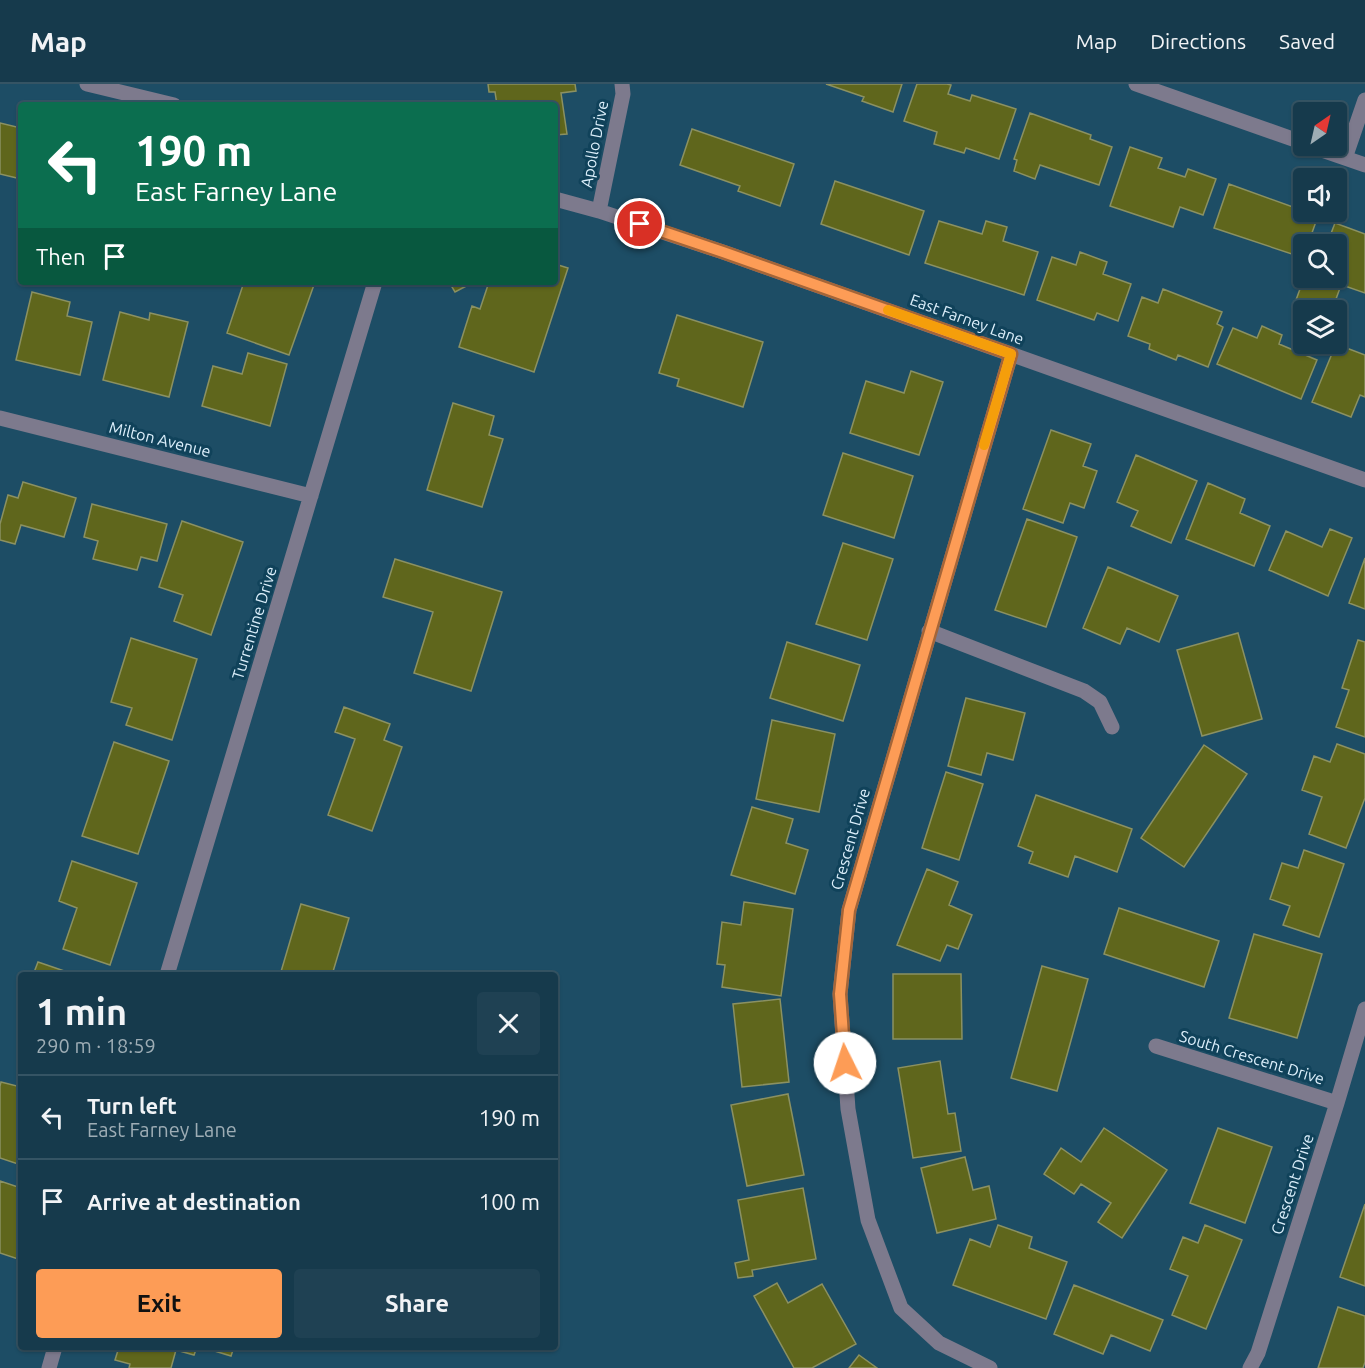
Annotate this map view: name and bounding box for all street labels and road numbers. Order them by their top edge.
street label: Apollo Drive [577,99,611,189]
street label: East Farney Lane [908,290,1026,348]
street label: Milton Avenue [107,418,213,460]
street label: Turrentine Drive [228,564,280,682]
street label: Crescent Drive [827,786,873,892]
street label: South Crescent Drive [1177,1026,1327,1088]
street label: Crescent Drive [1267,1131,1317,1237]

